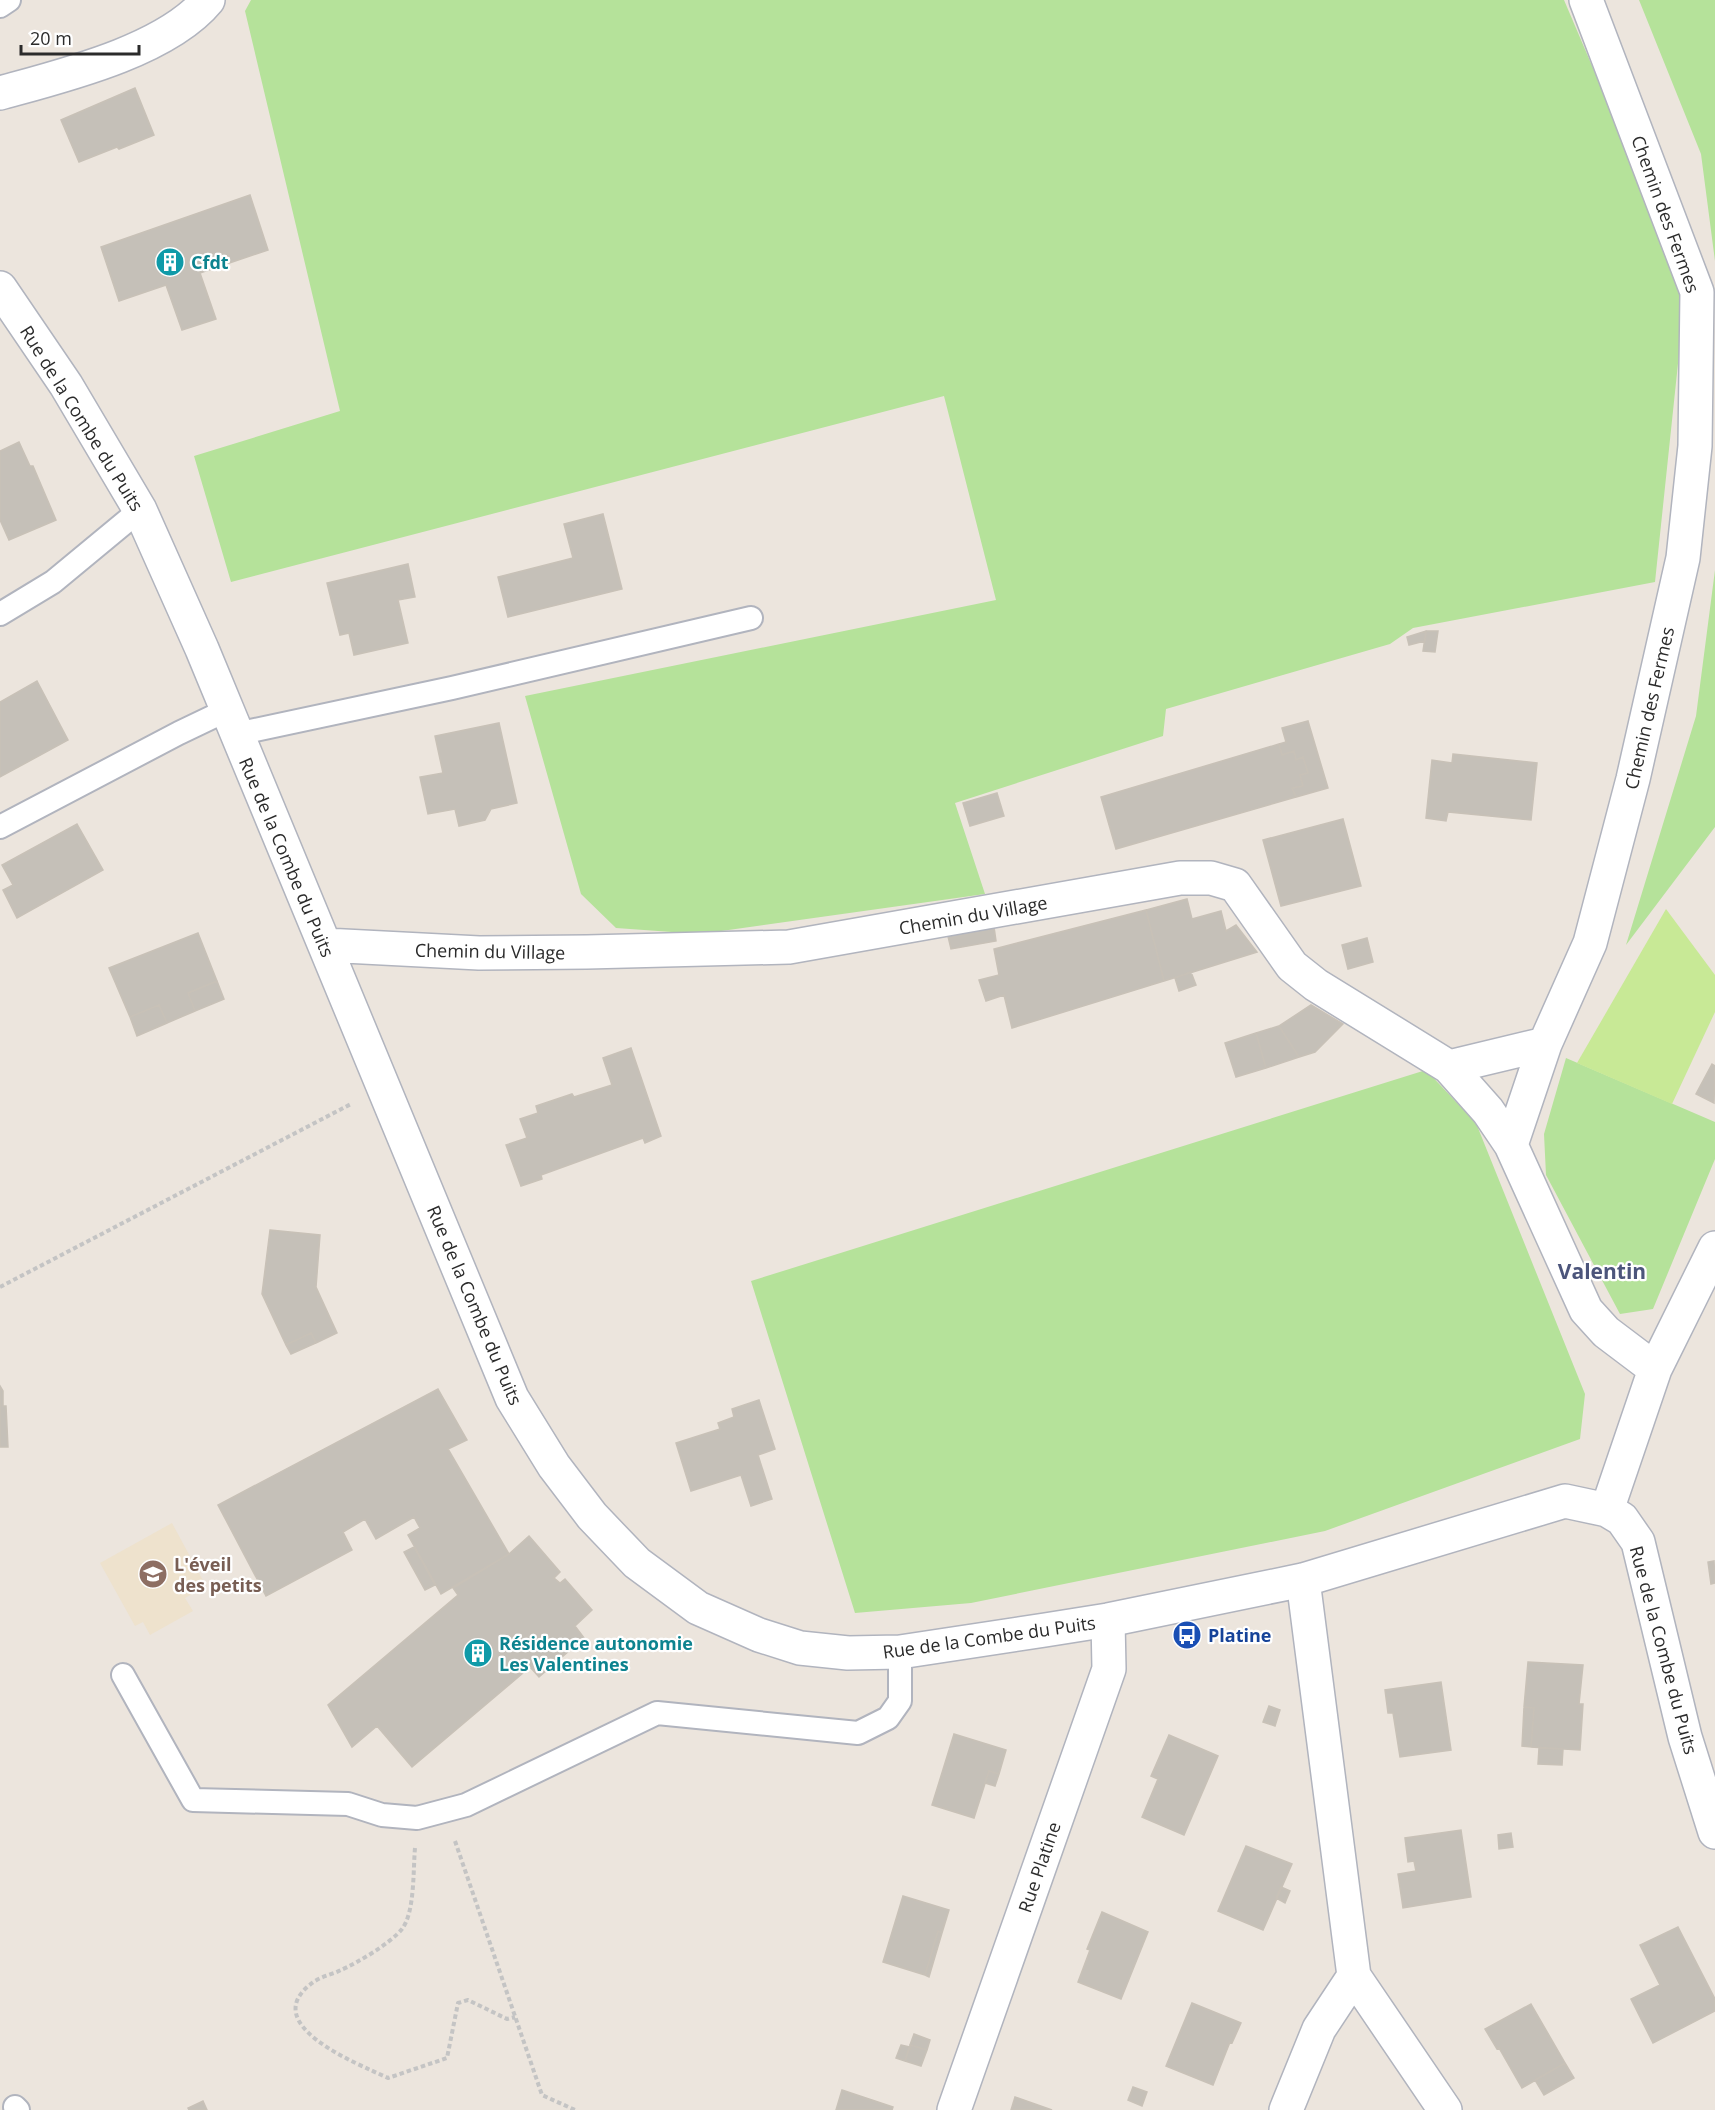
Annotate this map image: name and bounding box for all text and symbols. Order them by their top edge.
scale bar [21,18,140,56]
text: 20 m [30,26,72,50]
street label: Chemin des Fermes [1626,132,1706,296]
building icon: Cfdt [154,246,186,278]
place label: Cfdt [191,250,229,274]
street label: Rue de la Combe du Puits [15,321,149,515]
street label: Chemin des Fermes [1619,624,1679,792]
street label: Rue de la Combe du Puits [234,753,340,961]
street label: Chemin du Village [897,890,1049,940]
street label: Chemin du Village [415,938,565,964]
street label: Rue de la Combe du Puits [422,1201,528,1409]
district label: Valentin [1558,1257,1646,1285]
street label: Rue de la Combe du Puits [1625,1543,1703,1757]
place label: L'éveil des petits [174,1552,262,1597]
school or university icon: L'éveil des petits [137,1558,169,1590]
street label: Rue de la Combe du Puits [881,1610,1097,1664]
bus stop icon: Platine [1171,1619,1203,1651]
place label: Platine [1208,1623,1271,1647]
place label: Résidence autonomie Les Valentines [499,1631,693,1676]
building icon: Résidence autonomie Les Valentines [462,1637,494,1669]
street label: Rue Platine [1012,1818,1066,1916]

